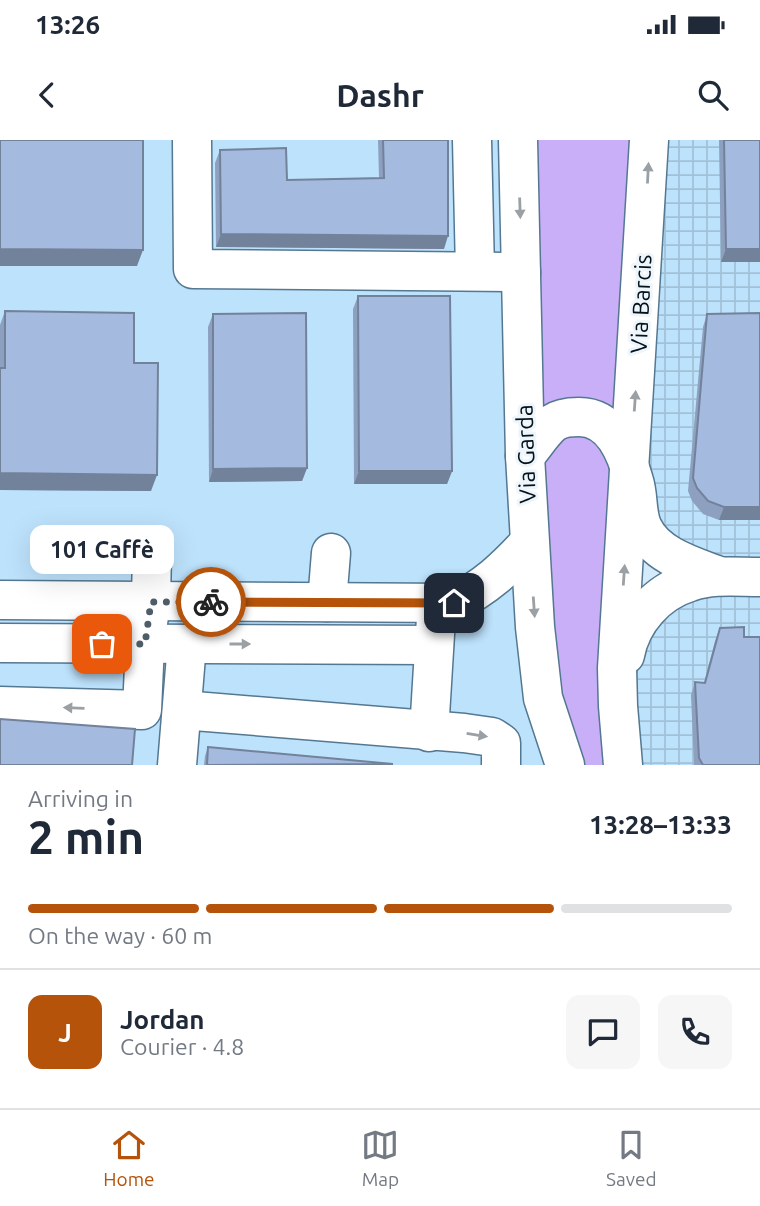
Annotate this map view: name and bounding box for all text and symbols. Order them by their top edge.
text: 13:26 [35,10,100,39]
icon: back [28,76,66,114]
icon: search [694,76,732,114]
text: Dashr [336,77,424,113]
one-way arrow [642,162,653,184]
one-way arrow [514,197,525,219]
street label: Via Barcis [625,254,656,354]
one-way arrow [629,389,640,411]
street label: Via Garda [511,404,540,504]
callout: 101 Caffè [30,525,174,574]
text: 101 Caffè [50,537,154,562]
one-way arrow [618,564,629,586]
courier [176,567,246,637]
pin [424,573,484,633]
icon: bike [192,583,230,621]
icon: home [435,584,473,622]
one-way arrow [529,596,540,618]
pin [72,614,132,674]
icon: bag [83,625,121,663]
one-way arrow [229,638,251,650]
one-way arrow [63,702,85,714]
one-way arrow [466,730,488,741]
text: Arriving in [28,786,133,811]
text: 13:28–13:33 [589,810,732,839]
text: 2 min [28,811,144,863]
text: On the way · 60 m [28,923,212,948]
button: chat [566,995,640,1069]
button: phone [658,995,732,1069]
text: Jordan [120,1005,205,1034]
text: J [58,1018,72,1047]
text: Courier · 4.8 [120,1034,244,1059]
tab: Home [103,1126,155,1190]
tab: Map [361,1126,399,1190]
tab: Saved [606,1126,657,1190]

